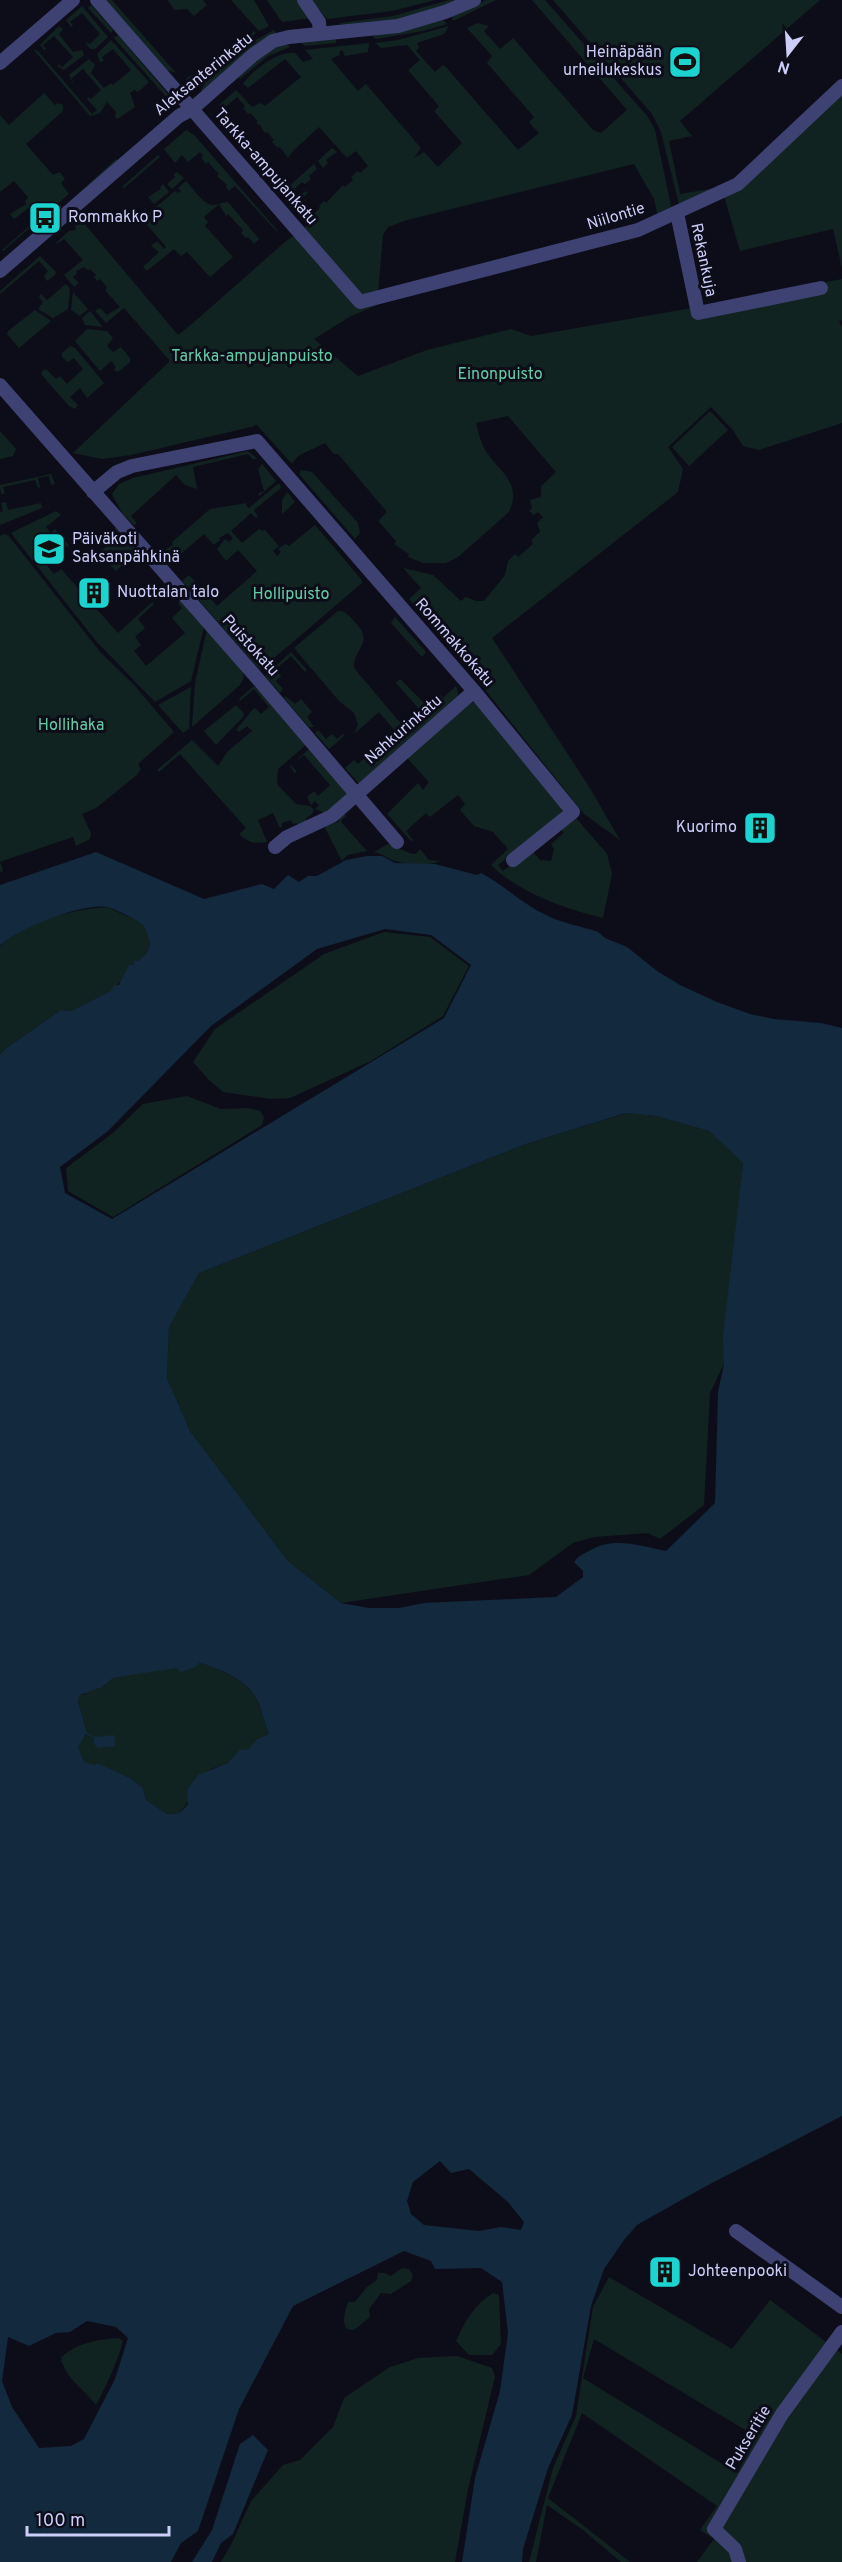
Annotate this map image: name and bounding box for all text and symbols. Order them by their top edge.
north arrow [758,24,818,84]
street label: Aleksanterinkatu [151,29,257,121]
place label: Heinäpään urheilukeskus [563,43,662,81]
sports icon: Heinäpään urheilukeskus [667,44,703,80]
text: N [776,55,793,78]
street label: Tarkka-ampujankatu [209,105,321,229]
street label: Niilontie [585,199,647,235]
bus stop icon: Rommakko P [27,200,63,236]
place label: Rommakko P [68,208,162,228]
street label: Rekankuja [685,221,721,299]
park label: Tarkka-ampujanpuisto [171,347,333,367]
park label: Einonpuisto [457,365,543,385]
place label: Päiväkoti Saksanpähkinä [72,530,180,568]
school or university icon: Päiväkoti Saksanpähkinä [31,531,67,567]
building icon: Nuottalan talo [76,575,112,611]
place label: Nuottalan talo [117,583,219,603]
park label: Hollipuisto [253,585,330,605]
street label: Rommakkokatu [410,594,498,692]
street label: Puistokatu [217,611,283,681]
street label: Nahkurinkatu [361,691,447,769]
park label: Hollihaka [38,716,104,736]
building icon: Kuorimo [742,810,778,846]
place label: Kuorimo [676,818,737,838]
building icon: Johteenpooki [647,2254,683,2290]
place label: Johteenpooki [688,2262,787,2282]
street label: Pukseritie [722,2402,776,2474]
scale bar [27,2499,170,2537]
text: 100 m [36,2510,85,2533]

